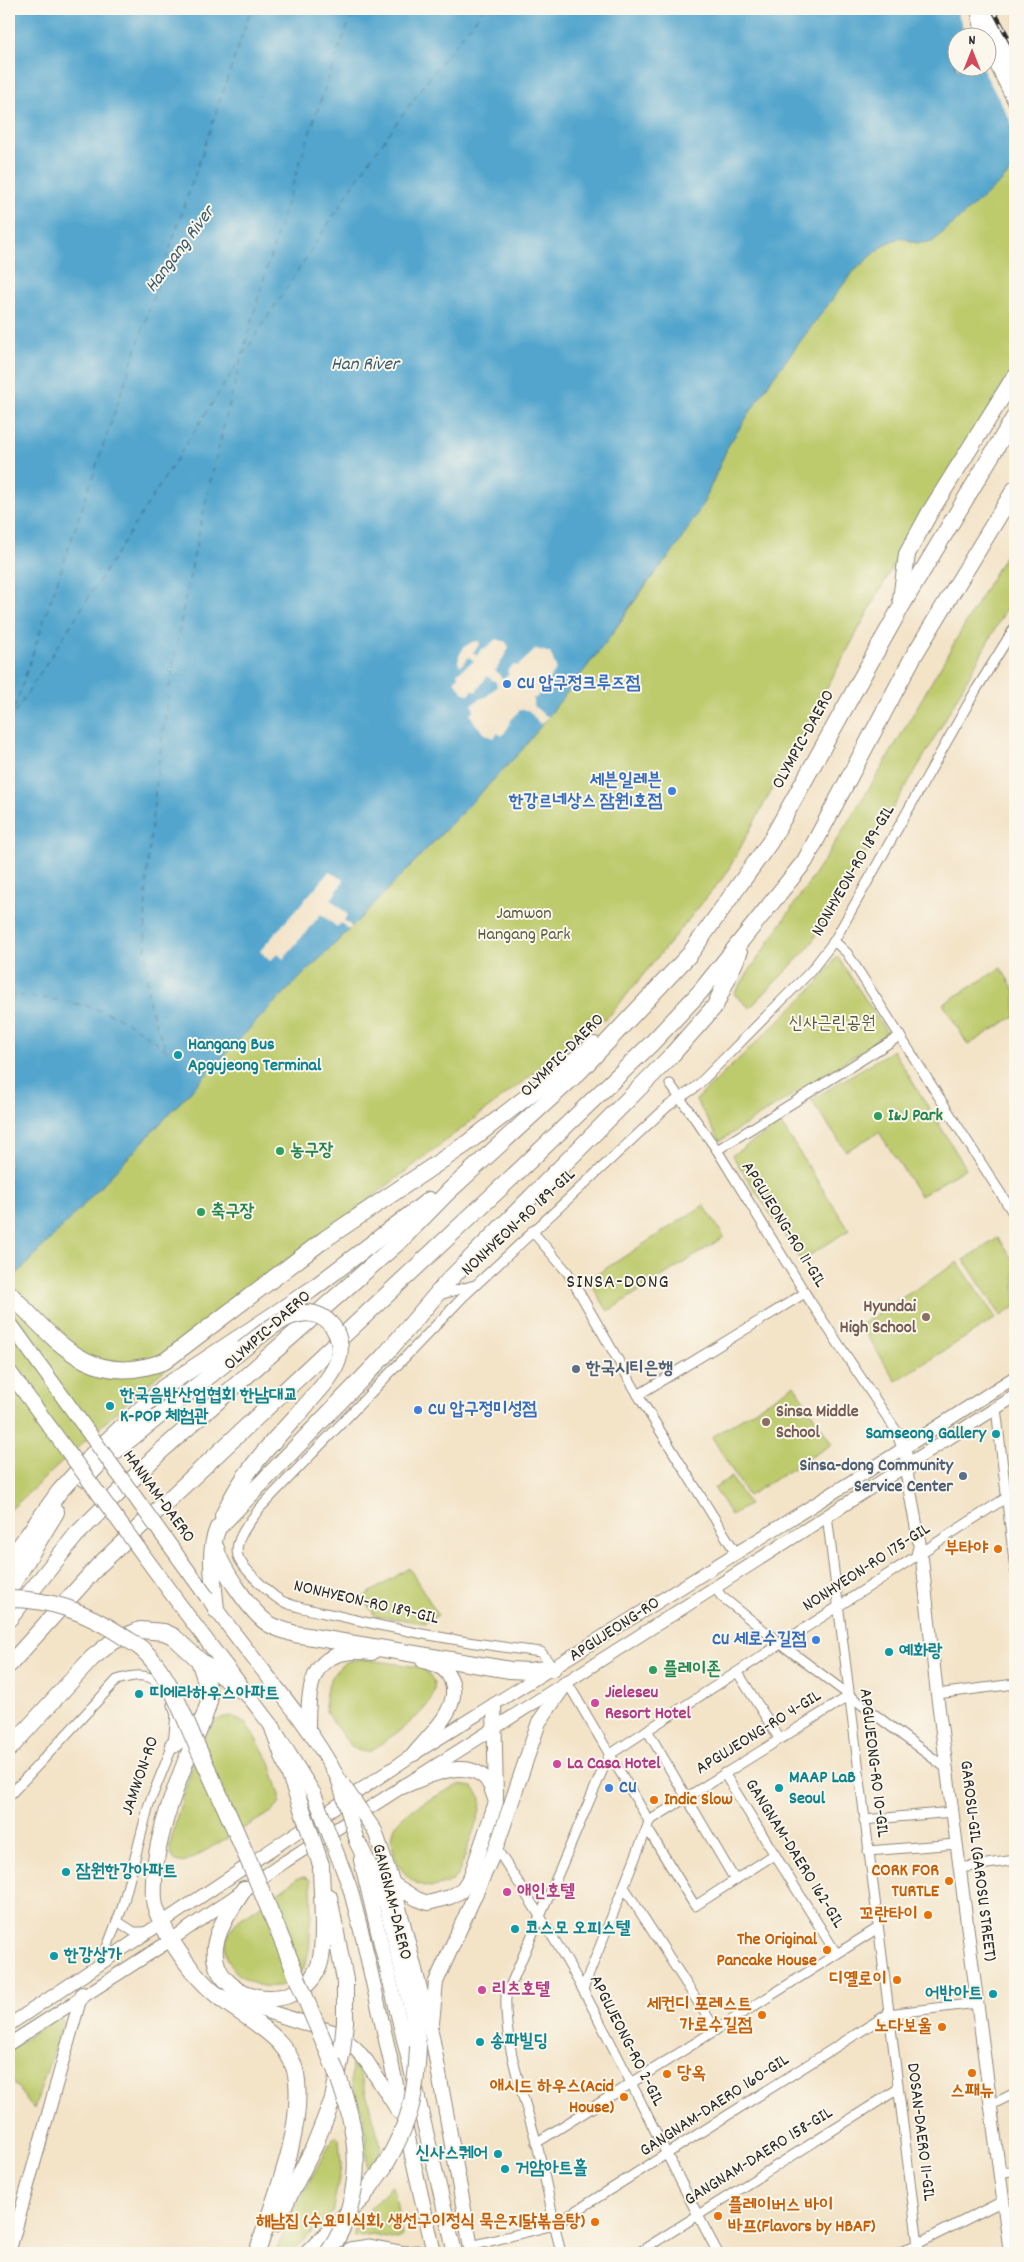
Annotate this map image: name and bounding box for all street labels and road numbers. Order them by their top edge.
street label: OLYMPIC-DAERO [766,686,842,794]
street label: NONHYEON-RO 189-GIL [806,800,902,941]
street label: OLYMPIC-DAERO [515,1008,611,1104]
street label: APGUJEONG-RO 11-GIL [734,1157,832,1293]
street label: NONHYEON-RO 189-GIL [456,1163,582,1283]
street label: OLYMPIC-DAERO [219,1285,317,1377]
street label: HANNAM-DAERO [116,1445,200,1549]
street label: NONHYEON-RO 175-GIL [798,1517,936,1619]
street label: NONHYEON-RO 189-GIL [291,1574,442,1632]
street label: APGUJEONG-RO [565,1591,665,1669]
street label: APGUJEONG-RO 4-GIL [691,1684,827,1782]
street label: APGUJEONG-RO 10-GIL [851,1687,895,1840]
street label: JAMWON-RO [116,1733,166,1819]
street label: GAROSU-GIL (GAROSU STREET) [952,1759,1002,1963]
street label: GANGNAM-DAERO 162-GIL [738,1775,850,1934]
street label: GANGNAM-DAERO [365,1841,417,1963]
street label: APGUJEONG-RO 2-GIL [582,1971,670,2111]
street label: GANGNAM-DAERO 160-GIL [635,2048,795,2164]
street label: DOSAN-DAERO 11-GIL [899,2061,941,2203]
street label: GANGNAM-DAERO 158-GIL [680,2101,838,2213]

